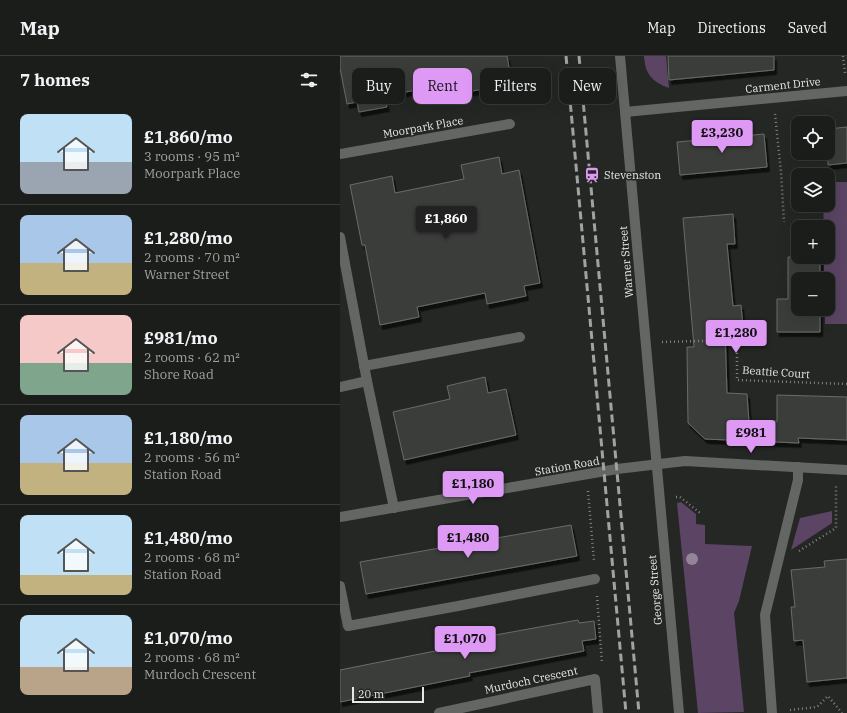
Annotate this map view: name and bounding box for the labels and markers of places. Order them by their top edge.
pin: £3,230 [689,120,755,154]
station icon: Stevenston [583,166,601,184]
place label: Stevenston [604,168,661,182]
pin: £1,860 [413,206,479,240]
pin: £1,280 [703,320,769,354]
pin: £981 [727,420,775,454]
pin: £1,180 [440,471,506,505]
pin: £1,480 [435,525,501,559]
pin: £1,070 [432,626,498,660]

